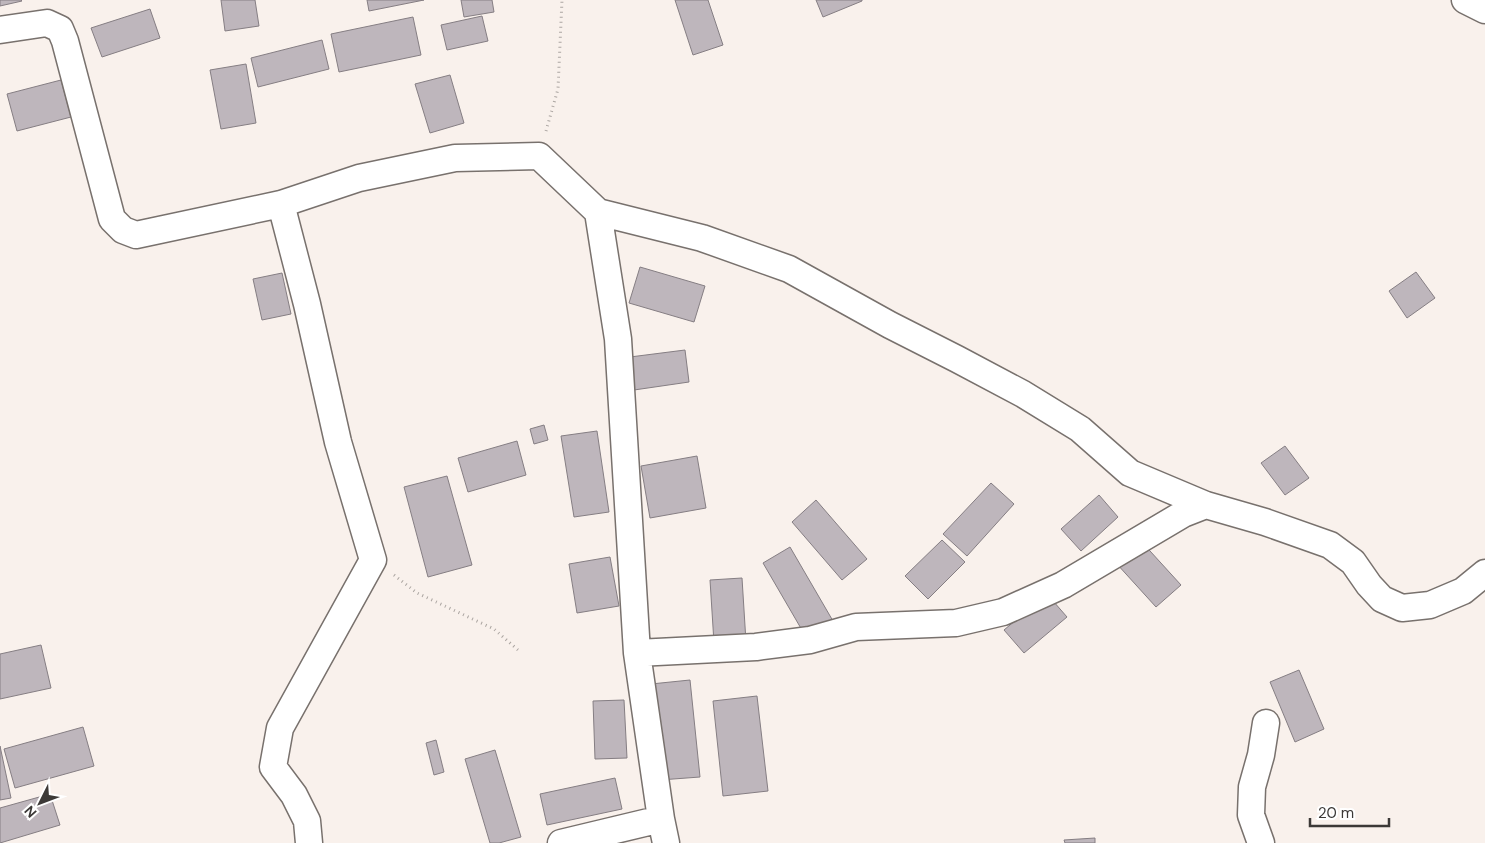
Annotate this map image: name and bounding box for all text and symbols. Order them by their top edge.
north arrow [15,778,65,828]
scale bar [1310,796,1389,828]
text: N [20,802,40,822]
text: 20 m [1318,803,1354,823]

